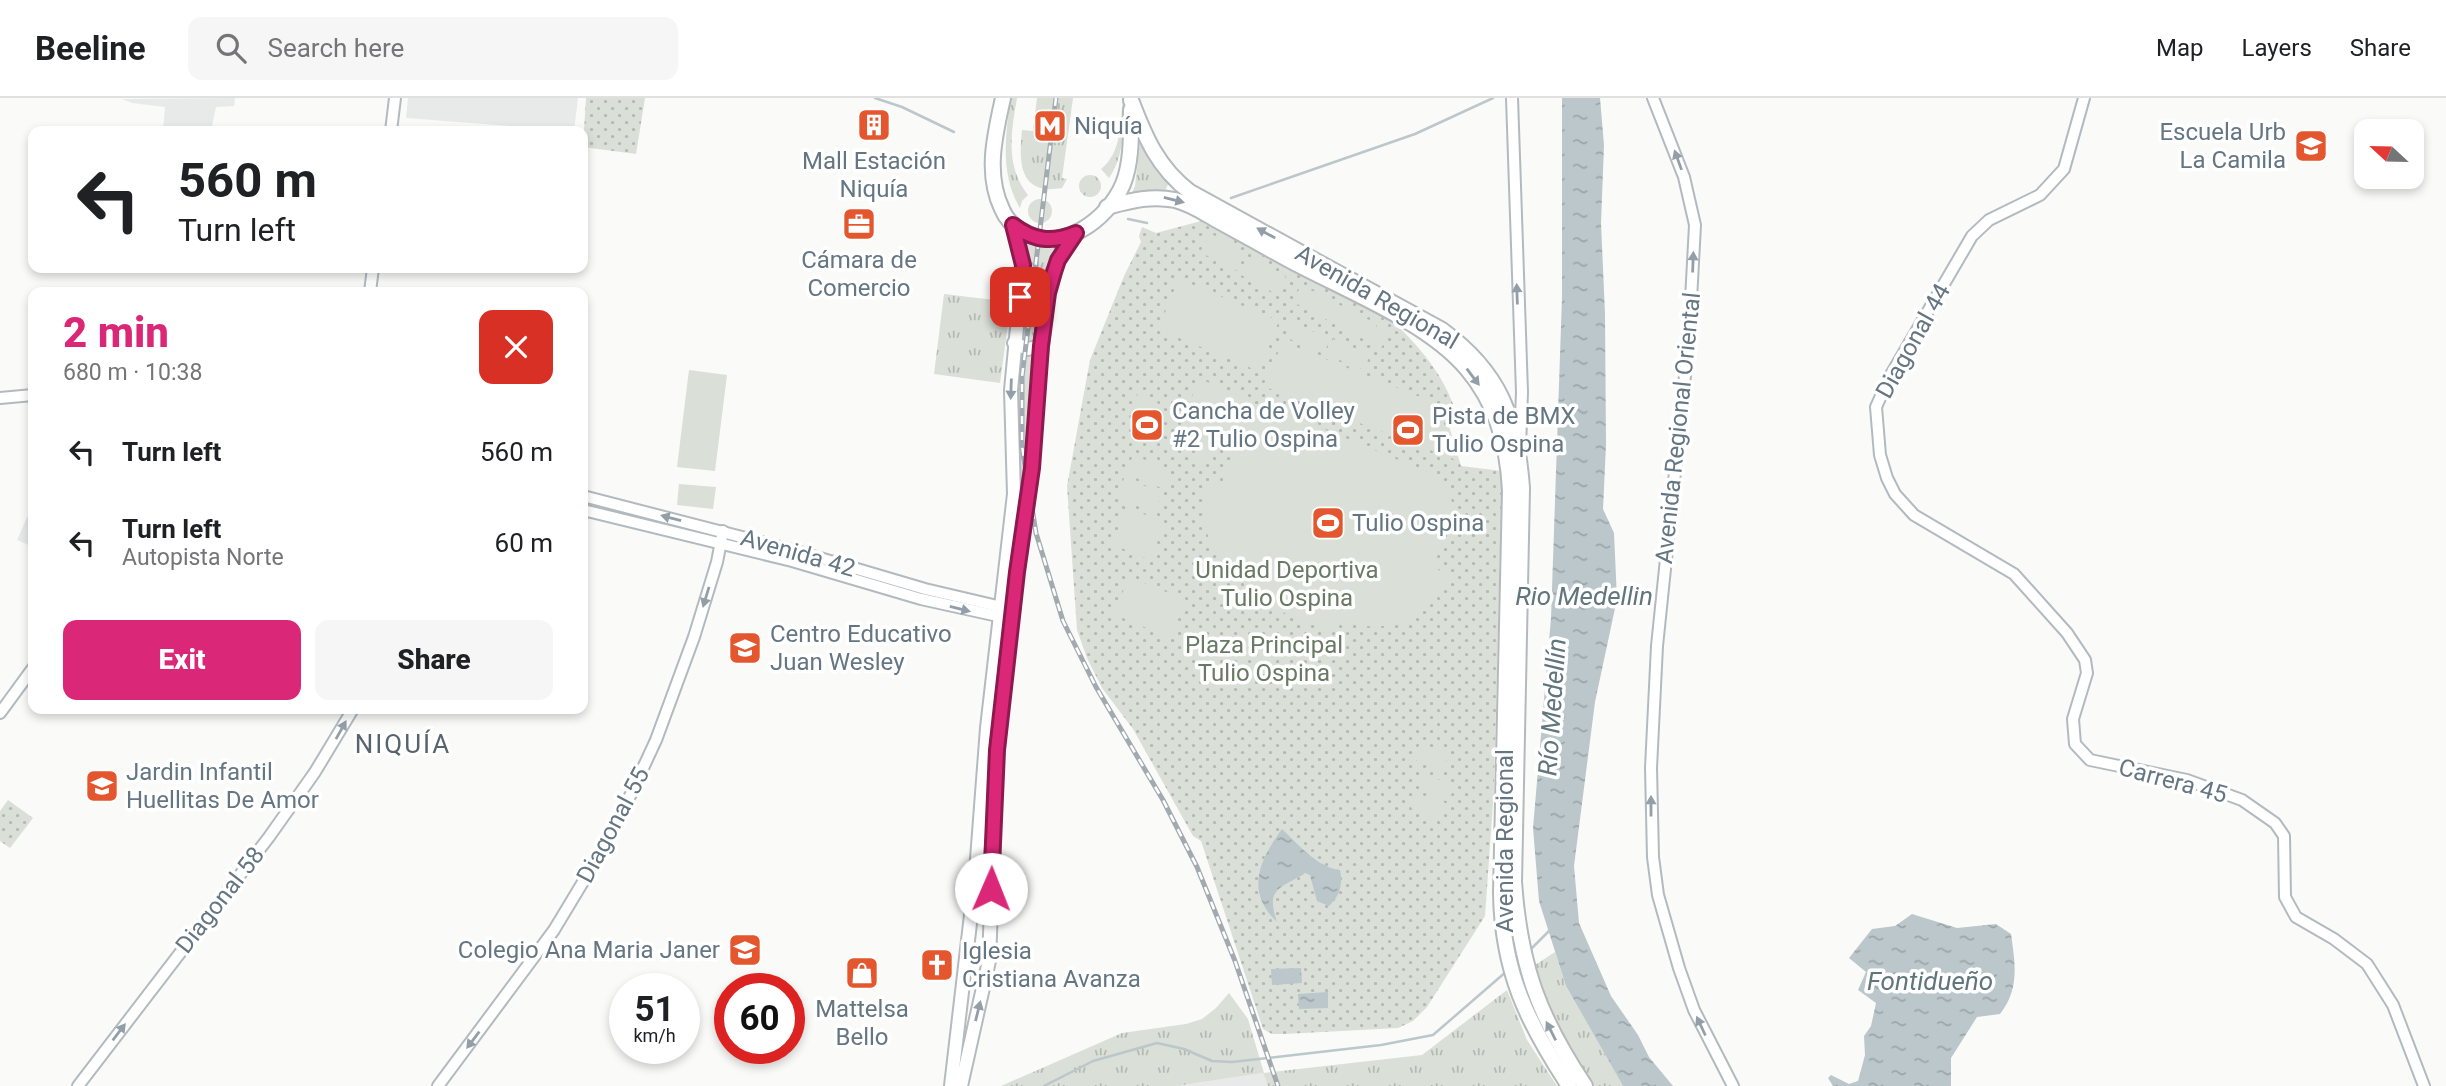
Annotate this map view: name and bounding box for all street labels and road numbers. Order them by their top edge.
street label: Avenida Regional [1291,239,1463,355]
street label: Diagonal 44 [1870,279,1956,403]
street label: Avenida Regional Oriental [1650,291,1706,565]
street label: Avenida 42 [737,523,859,583]
street label: Avenida Regional [1491,749,1519,933]
street label: Carrera 45 [2116,753,2230,809]
street label: Diagonal 55 [571,762,655,888]
street label: Diagonal 58 [170,841,270,959]

